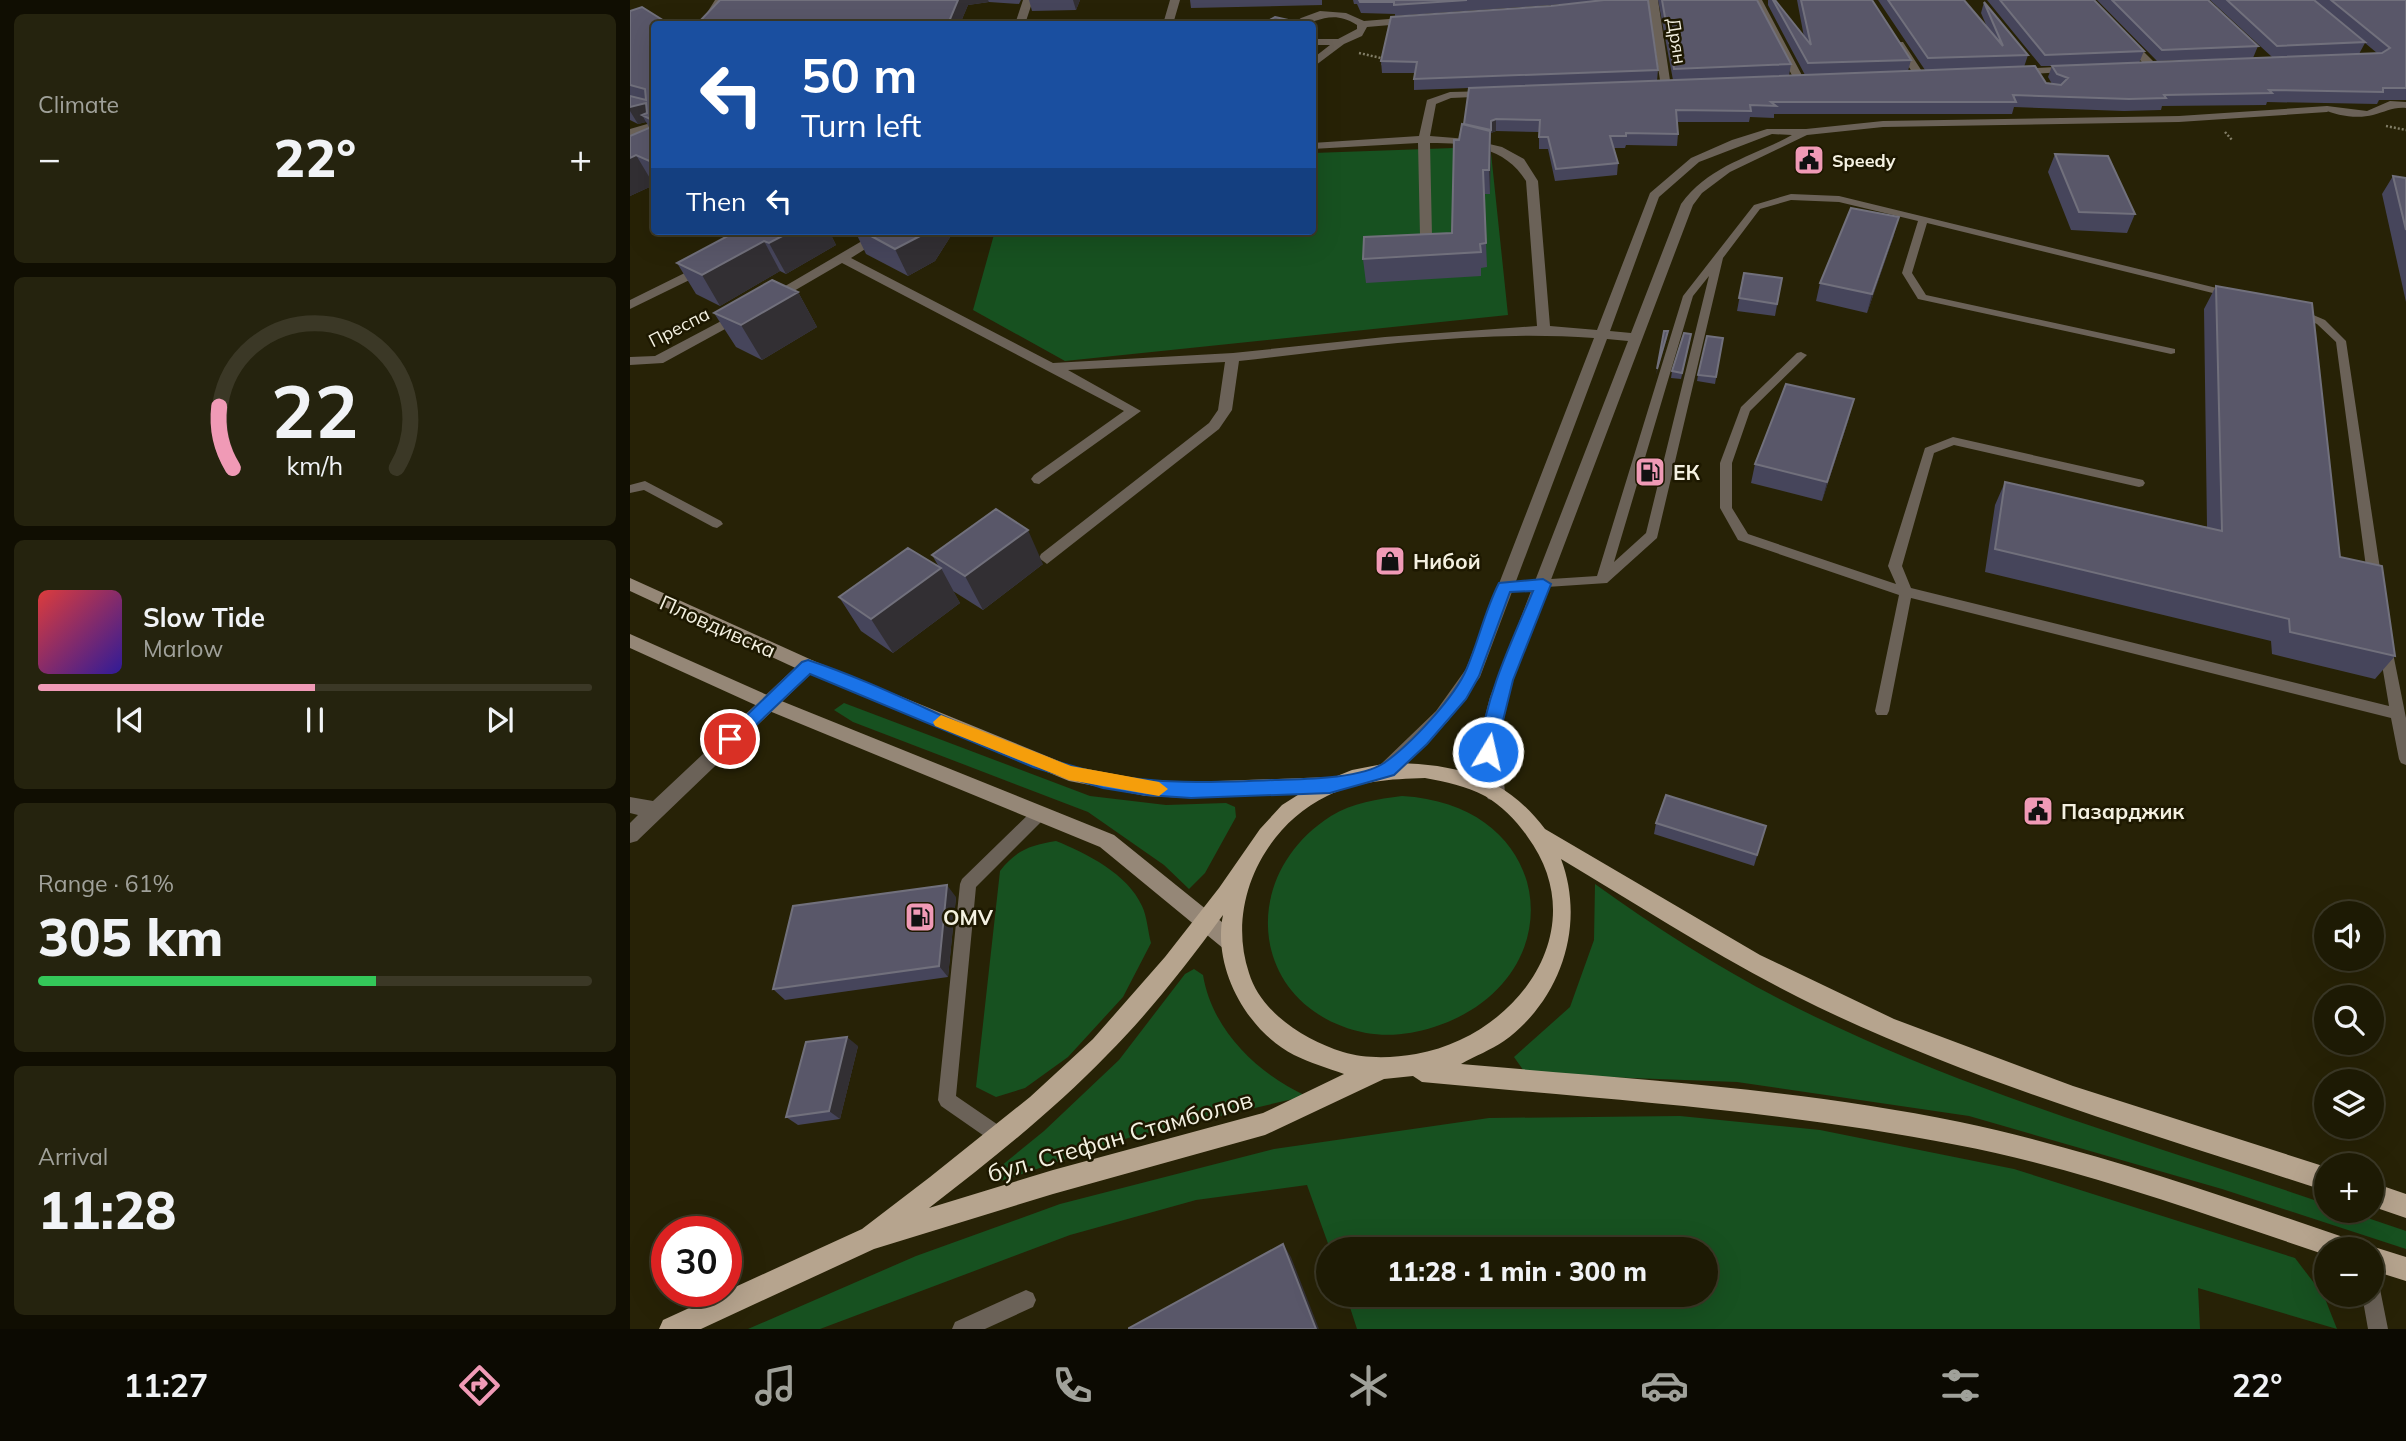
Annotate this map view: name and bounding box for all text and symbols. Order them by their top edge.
street label: Дрян [1662,16,1692,66]
text: 50 m [801,44,917,105]
icon: left [686,49,777,140]
text: Climate [38,90,119,119]
text: Turn left [801,105,921,145]
text: 22° [274,125,356,190]
text: − [38,134,61,182]
text: + [569,134,592,182]
public building icon: Speedy [1792,143,1826,177]
place label: Speedy [1832,149,1896,172]
icon: left [760,182,798,220]
text: Then [686,185,746,218]
street label: Преспа [645,302,713,352]
text: 22 [271,365,359,456]
text: km/h [287,449,343,480]
fuel station icon: ЕК [1633,455,1667,489]
place label: ЕК [1673,459,1700,485]
shop icon: Нибой [1373,544,1407,578]
place label: Нибой [1413,548,1481,574]
street label: Пловдивска [656,589,780,663]
text: Slow Tide [143,601,265,634]
text: Marlow [143,634,223,663]
icon: previous [111,701,149,739]
icon: pause [296,701,334,739]
icon: next [481,701,519,739]
pin [700,709,760,769]
position arrow [1451,715,1525,789]
icon: arrive [711,720,749,758]
public building icon: Пазарджик [2021,794,2055,828]
place label: Пазарджик [2061,798,2185,824]
text: Range · 61% [38,869,174,898]
fuel station icon: OMV [903,900,937,934]
map controls [2314,901,2384,1307]
button: sound [2314,901,2384,971]
text: 305 km [38,904,223,969]
place label: OMV [943,904,994,930]
button: search [2314,985,2384,1055]
button: layers [2314,1069,2384,1139]
street label: бул. Стефан Стамболов [984,1084,1256,1188]
text: Arrival [38,1142,108,1171]
button: + [2314,1153,2384,1223]
text: 11:28 [38,1177,176,1242]
speed limit sign: 30 [651,1216,742,1307]
button: − [2314,1237,2384,1307]
text: 11:28 · 1 min · 300 m [1387,1255,1647,1288]
icon: directions [455,1361,504,1410]
icon: music [751,1361,800,1410]
icon: phone [1048,1361,1097,1410]
icon: climate [1344,1361,1393,1410]
icon: car [1640,1361,1689,1410]
icon: filters [1936,1361,1985,1410]
text: 11:27 [124,1365,208,1405]
text: 22° [2232,1365,2282,1405]

